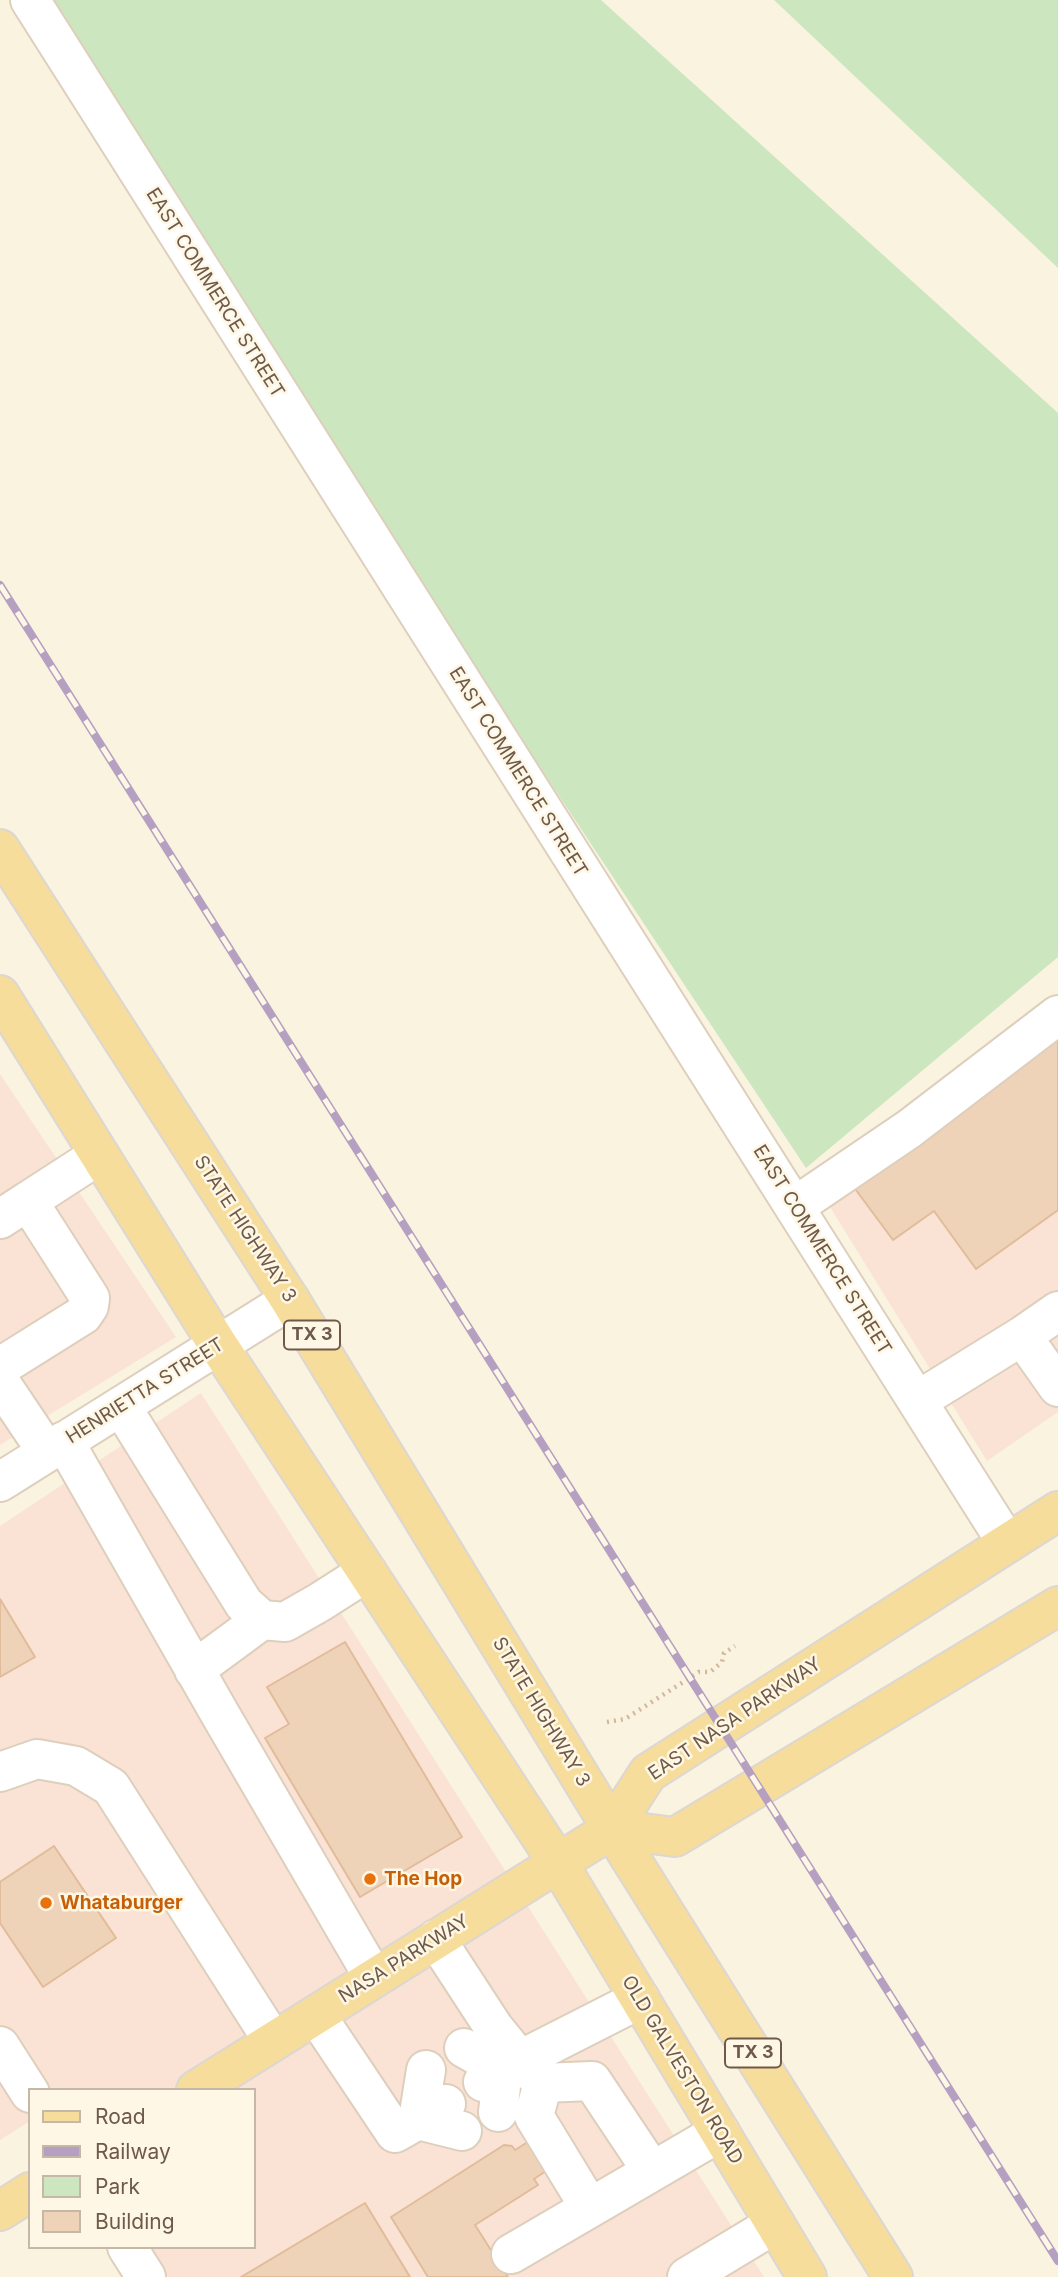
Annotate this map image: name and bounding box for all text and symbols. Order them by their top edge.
street label: EAST COMMERCE STREET [141,184,289,402]
street label: EAST COMMERCE STREET [444,663,592,881]
street label: EAST COMMERCE STREET [748,1141,896,1359]
street label: STATE HIGHWAY 3 [189,1151,301,1307]
road number: TX 3 [284,1320,340,1350]
street label: HENRIETTA STREET [62,1333,228,1449]
street label: STATE HIGHWAY 3 [487,1633,595,1791]
street label: EAST NASA PARKWAY [644,1653,826,1785]
place label: The Hop [384,1868,462,1890]
marker: The Hop [362,1871,378,1887]
place label: Whataburger [60,1892,183,1914]
marker: Whataburger [38,1895,54,1911]
street label: NASA PARKWAY [335,1910,473,2008]
street label: OLD GALVESTON ROAD [617,1971,747,2169]
road number: TX 3 [725,2038,781,2068]
legend [28,2088,256,2249]
text: Road [95,2104,146,2129]
text: Railway [95,2139,171,2164]
text: Park [95,2174,140,2199]
text: Building [95,2209,175,2234]

